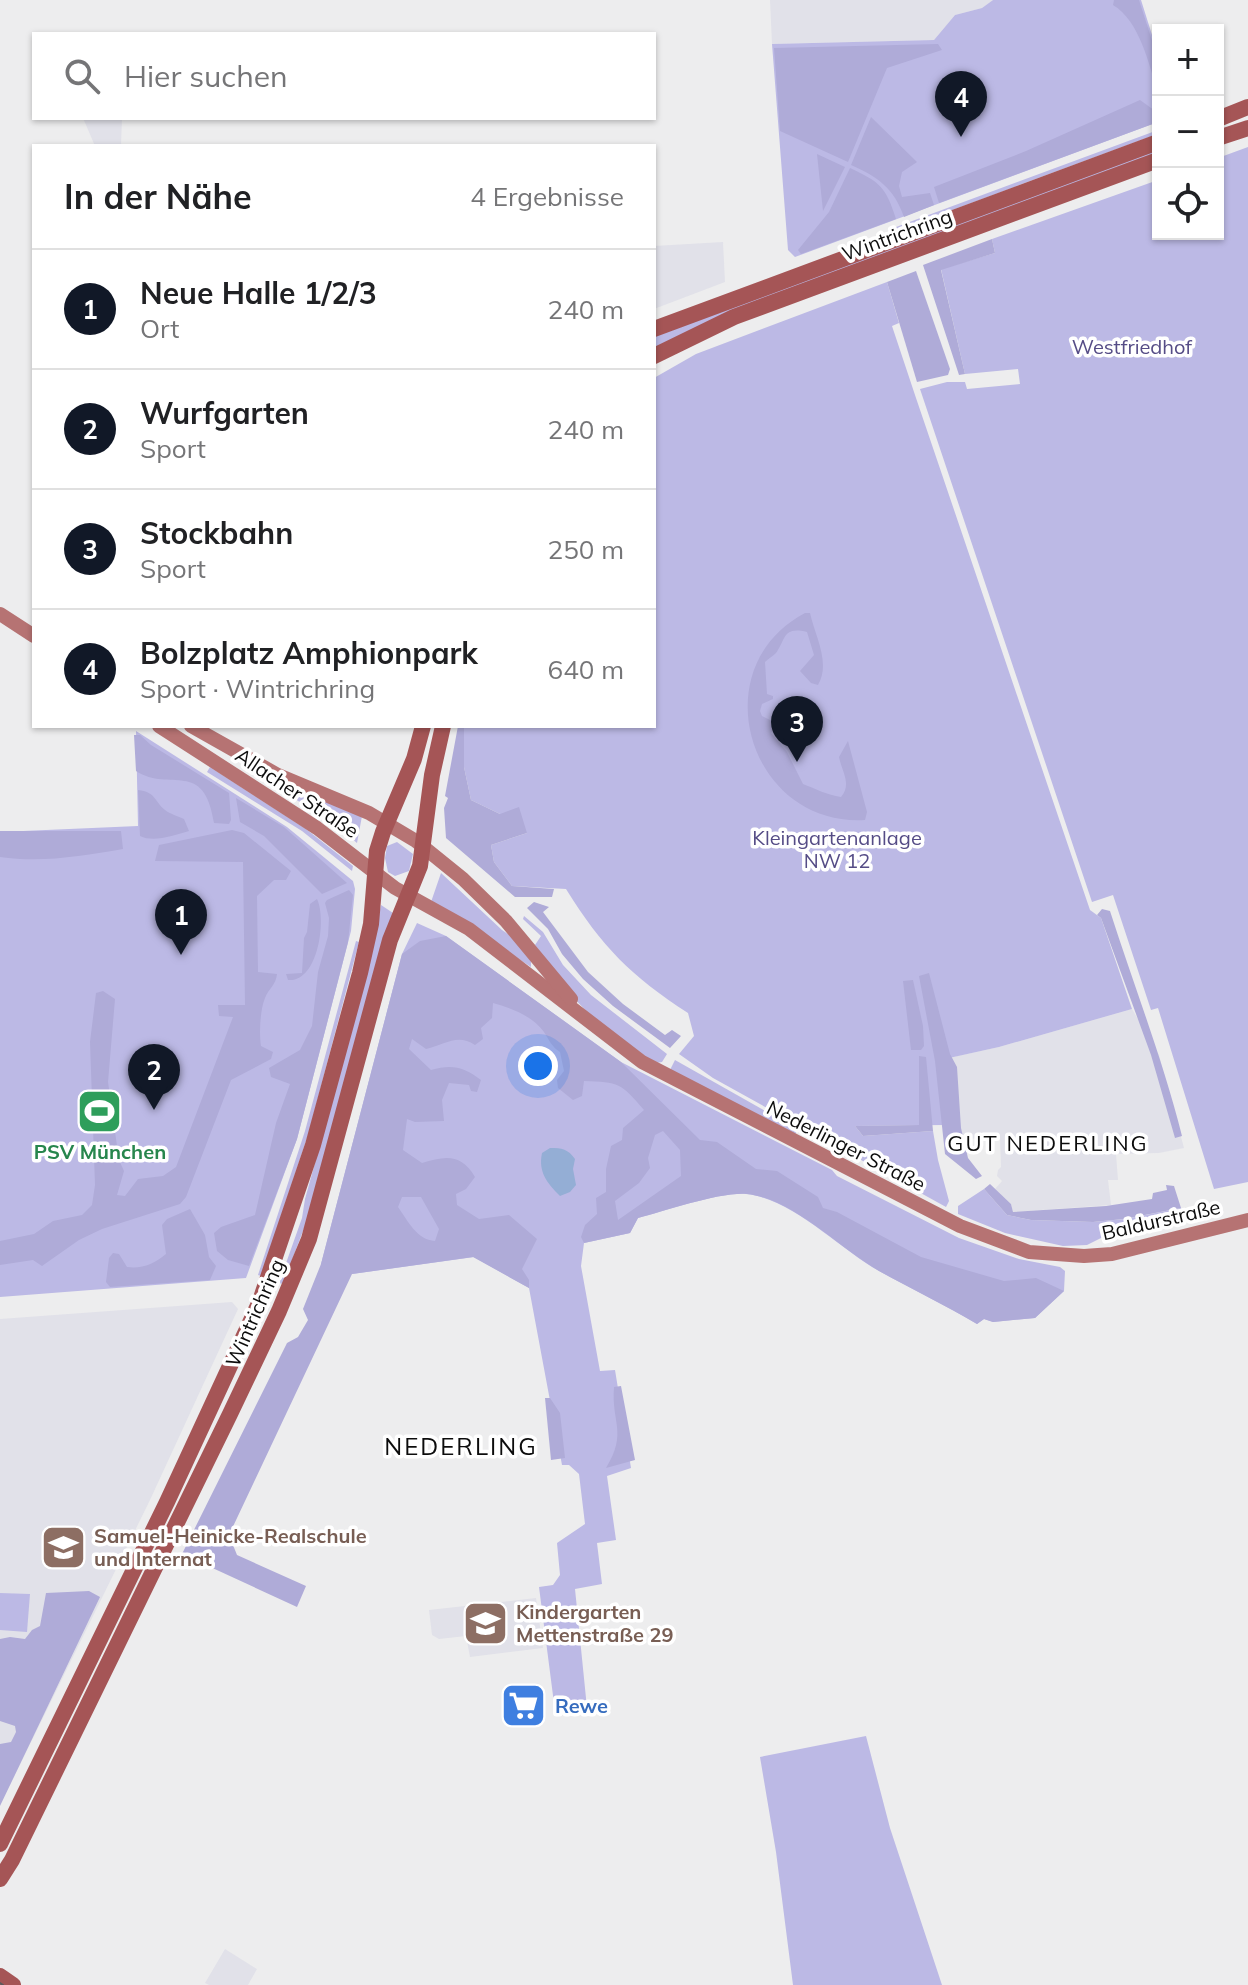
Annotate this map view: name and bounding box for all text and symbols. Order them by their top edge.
map controls [1152,24,1224,240]
button: + [1152,24,1224,96]
search box [32,32,656,120]
icon: search [60,54,104,98]
text: Hier suchen [124,57,288,95]
pin: 4 [935,71,987,137]
button: − [1152,96,1224,168]
button: locate [1152,168,1224,240]
text: In der Nähe [64,175,252,218]
text: 4 Ergebnisse [470,180,624,213]
street label: Wintrichring [838,203,955,266]
text: Neue Halle 1/2/3 [140,274,377,312]
text: 1 [82,293,98,326]
text: 240 m [548,293,624,326]
text: Ort [140,312,179,345]
park label: Westfriedhof [1072,334,1192,359]
text: Wurfgarten [140,394,309,432]
text: 2 [82,413,98,446]
text: 240 m [548,413,624,446]
text: Sport [140,432,206,465]
text: Stockbahn [140,514,293,552]
text: 3 [82,533,98,566]
text: 250 m [548,533,624,566]
text: Sport [140,552,206,585]
text: Bolzplatz Amphionpark [140,634,478,672]
text: 4 [82,653,98,686]
text: 640 m [548,653,624,686]
text: Sport · Wintrichring [140,672,375,705]
pin: 3 [771,696,823,762]
street label: Allacher Straße [231,742,364,843]
park label: Kleingartenanlage NW 12 [752,825,922,873]
pin: 1 [155,889,207,955]
pin: 2 [128,1044,180,1110]
your location [518,1046,558,1086]
sports icon: PSV München [76,1088,124,1136]
street label: Nederlinger Straße [763,1095,930,1196]
district label: GUT NEDERLING [947,1129,1149,1157]
place label: PSV München [34,1139,166,1164]
street label: Baldurstraße [1099,1194,1222,1245]
street label: Wintrichring [220,1255,289,1370]
district label: NEDERLING [384,1431,538,1461]
school or university icon: Samuel-Heinicke-Realschule und Internat [39,1523,87,1571]
place label: Samuel-Heinicke-Realschule und Internat [94,1523,367,1571]
school or university icon: Kindergarten Mettenstraße 29 [461,1599,509,1647]
place label: Kindergarten Mettenstraße 29 [516,1599,673,1647]
supermarket icon: Rewe [500,1682,548,1730]
place label: Rewe [555,1693,608,1718]

